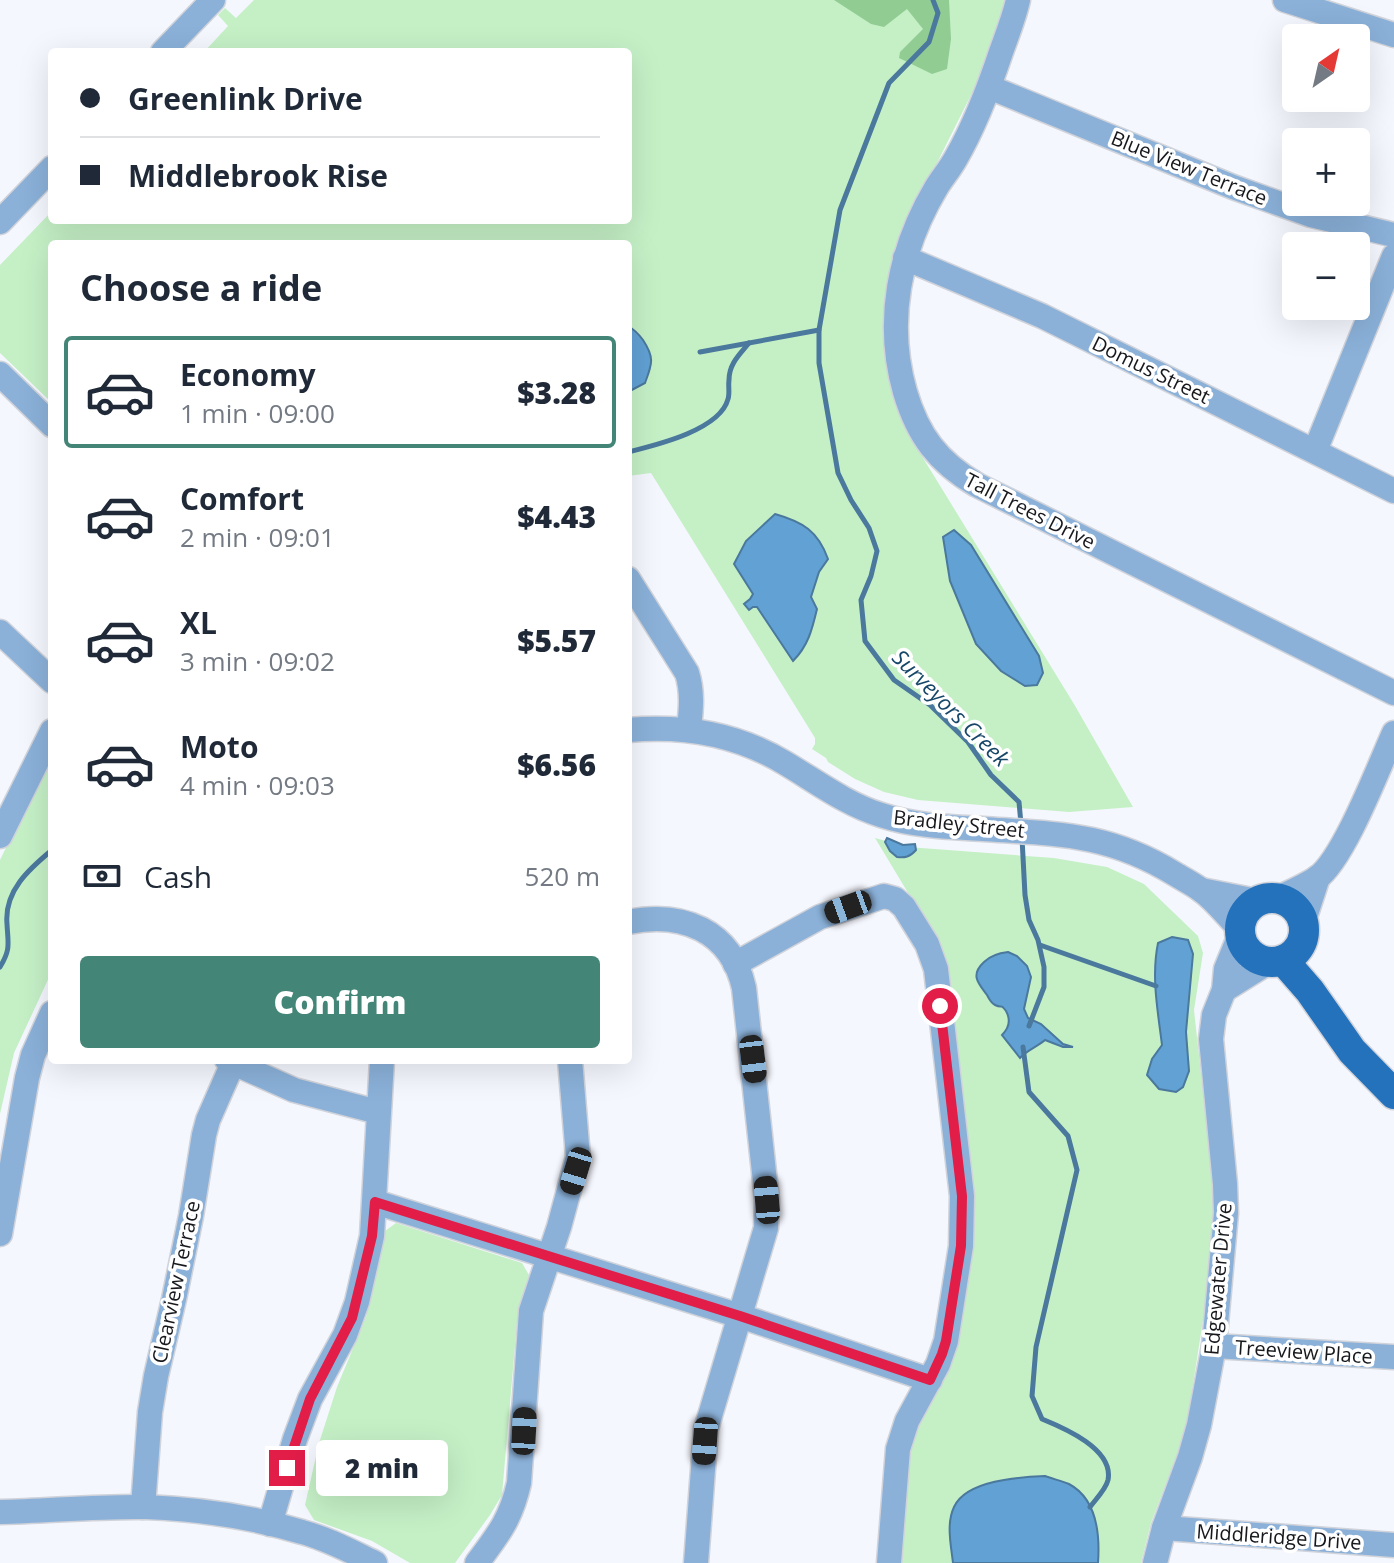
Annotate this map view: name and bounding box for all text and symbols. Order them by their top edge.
north arrow [1282,24,1370,112]
map controls [1282,24,1370,320]
text: Greenlink Drive [128,78,363,119]
street label: Blue View Terrace [1107,124,1271,211]
button: + [1282,128,1370,216]
text: Middlebrook Rise [128,155,388,196]
button: − [1282,232,1370,320]
text: Choose a ride [80,263,322,312]
street label: Domus Street [1088,329,1215,410]
text: Economy [180,354,316,395]
icon: car [84,356,156,428]
text: $3.28 [517,372,596,413]
text: 1 min · 09:00 [180,395,335,431]
street label: Tall Trees Drive [960,466,1100,555]
text: Comfort [180,478,304,519]
icon: car [84,480,156,552]
text: $4.43 [517,496,596,537]
text: 2 min · 09:01 [180,519,335,555]
text: XL [180,602,217,643]
icon: car [84,604,156,676]
text: $5.57 [517,620,596,661]
water label: Surveyors Creek [887,642,1018,773]
text: 3 min · 09:02 [180,643,335,679]
text: Moto [180,726,258,767]
icon: car [84,728,156,800]
text: $6.56 [517,744,596,785]
text: 4 min · 09:03 [180,767,335,803]
street label: Bradley Street [892,803,1026,844]
icon: cash [80,854,124,898]
text: Cash [144,856,212,897]
text: 520 m [525,858,600,894]
car [821,888,875,926]
button: Confirm [80,956,600,1048]
route start [922,988,958,1024]
car [738,1034,768,1084]
car [558,1145,594,1197]
car [753,1175,781,1225]
street label: Clearview Terrace [145,1198,206,1366]
street label: Edgewater Drive [1197,1202,1238,1356]
street label: Treeview Place [1234,1333,1374,1370]
car [511,1406,537,1456]
car [691,1416,719,1466]
callout: 2 min [315,1440,447,1496]
route end [269,1450,305,1486]
text: 2 min [345,1450,419,1486]
street label: Middleridge Drive [1196,1517,1363,1556]

